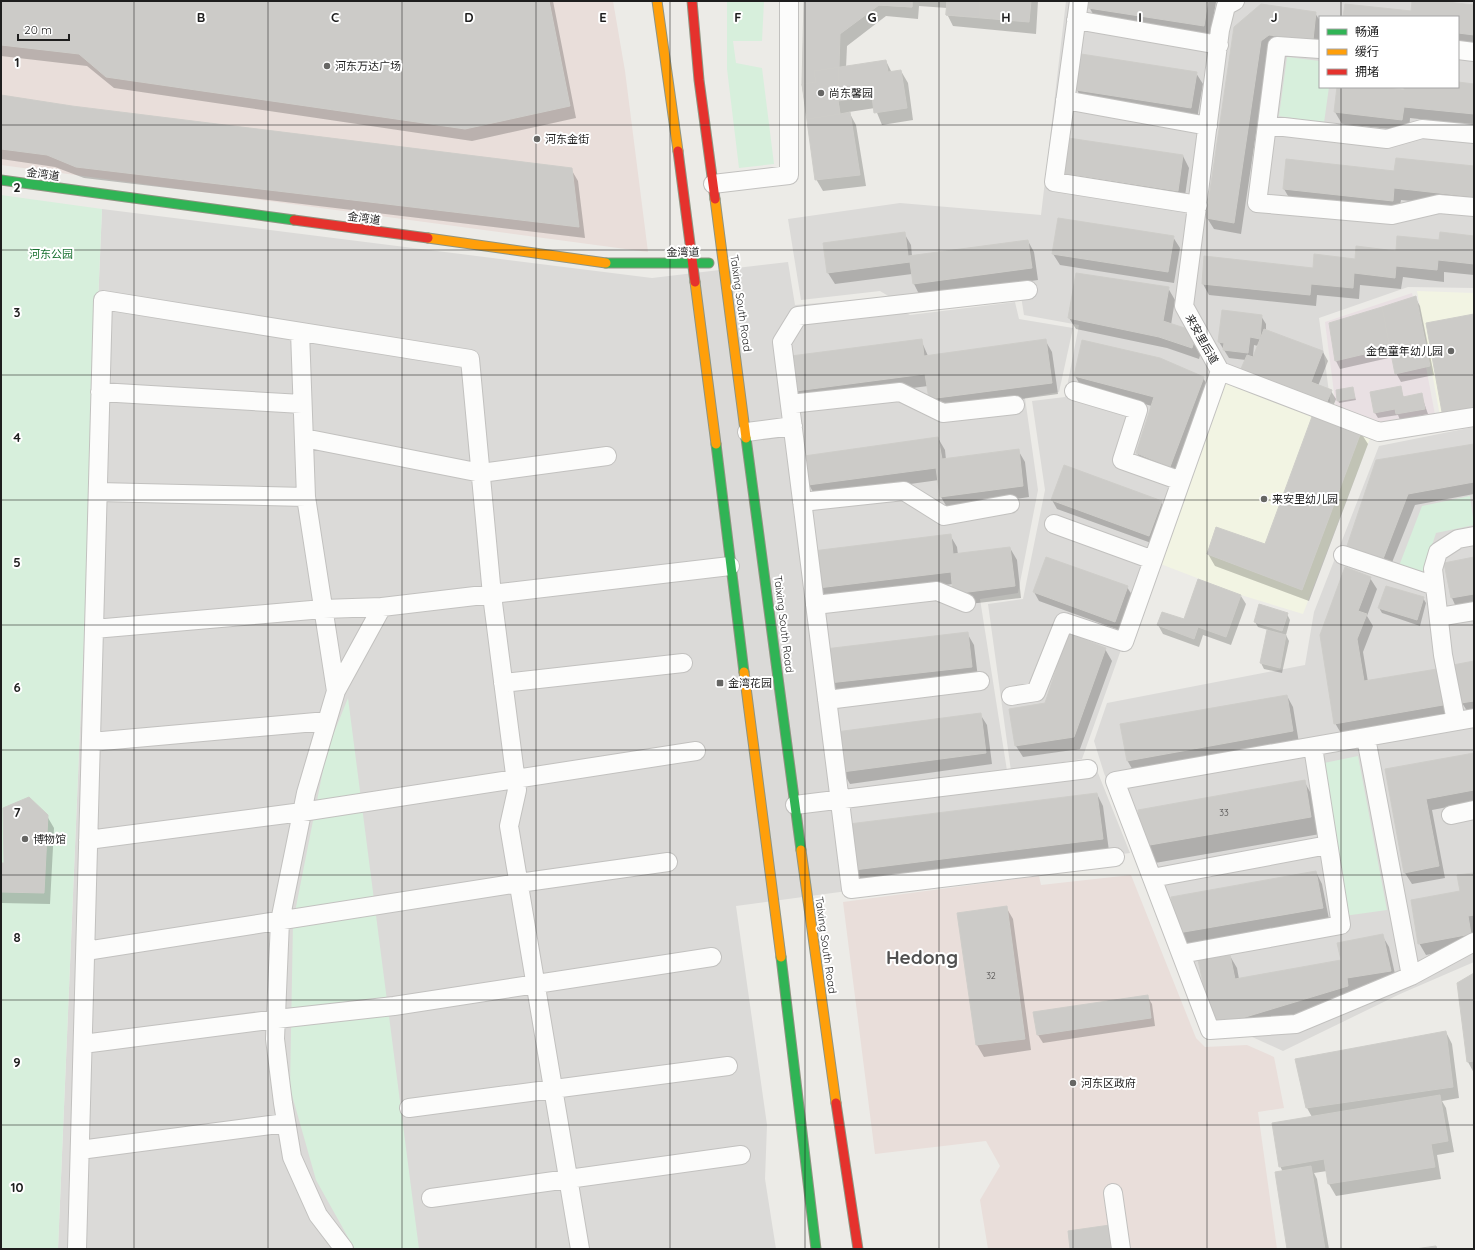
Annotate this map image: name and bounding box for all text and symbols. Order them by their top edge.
text: B [197,9,205,25]
text: C [331,9,339,25]
text: D [464,9,474,25]
text: E [599,9,607,25]
text: F [734,9,742,25]
text: G [867,9,877,25]
text: H [1001,9,1011,25]
text: I [1138,9,1142,25]
text: J [1270,9,1278,25]
scale bar [18,16,69,42]
legend [1319,16,1459,88]
text: 20 m [24,22,52,37]
text: 畅通 [1355,24,1379,39]
text: 缓行 [1355,44,1379,59]
text: 1 [14,54,20,70]
place label: 河东万达广场 [335,59,401,73]
marker: 河东万达广场 [322,61,332,71]
text: 拥堵 [1355,64,1379,79]
place label: 尚东馨园 [829,86,873,100]
marker: 尚东馨园 [816,88,826,98]
place label: 河东金街 [545,132,589,146]
marker: 河东金街 [532,134,542,144]
street label: 金湾道 [26,165,60,183]
text: 2 [13,179,21,195]
street label: 金湾道 [347,209,381,227]
street label: 金湾道 [666,245,700,259]
park label: 河东公园 [29,247,73,261]
street label: Taixing South Road [727,254,755,352]
text: 3 [14,304,21,320]
street label: 来安里后道 [1183,312,1221,366]
place label: 金色童年幼儿园 [1366,344,1443,358]
marker: 金色童年幼儿园 [1446,346,1456,356]
text: 4 [13,429,21,445]
place label: 来安里幼儿园 [1272,492,1338,506]
marker: 来安里幼儿园 [1259,494,1269,504]
text: 5 [13,554,21,570]
street label: Taixing South Road [771,575,797,673]
place label: 金湾花园 [728,676,772,690]
marker: 金湾花园 [715,678,725,688]
text: 6 [13,679,21,695]
text: 7 [13,804,21,820]
house number: 33 [1219,807,1229,818]
place label: 博物馆 [33,832,66,846]
marker: 博物馆 [20,834,30,844]
street label: Taixing South Road [812,896,840,994]
text: 8 [13,929,21,945]
district label: Hedong [886,945,958,969]
house number: 32 [986,970,996,981]
text: 9 [13,1054,21,1070]
place label: 河东区政府 [1081,1076,1136,1090]
marker: 河东区政府 [1068,1078,1078,1088]
text: 10 [10,1179,24,1195]

